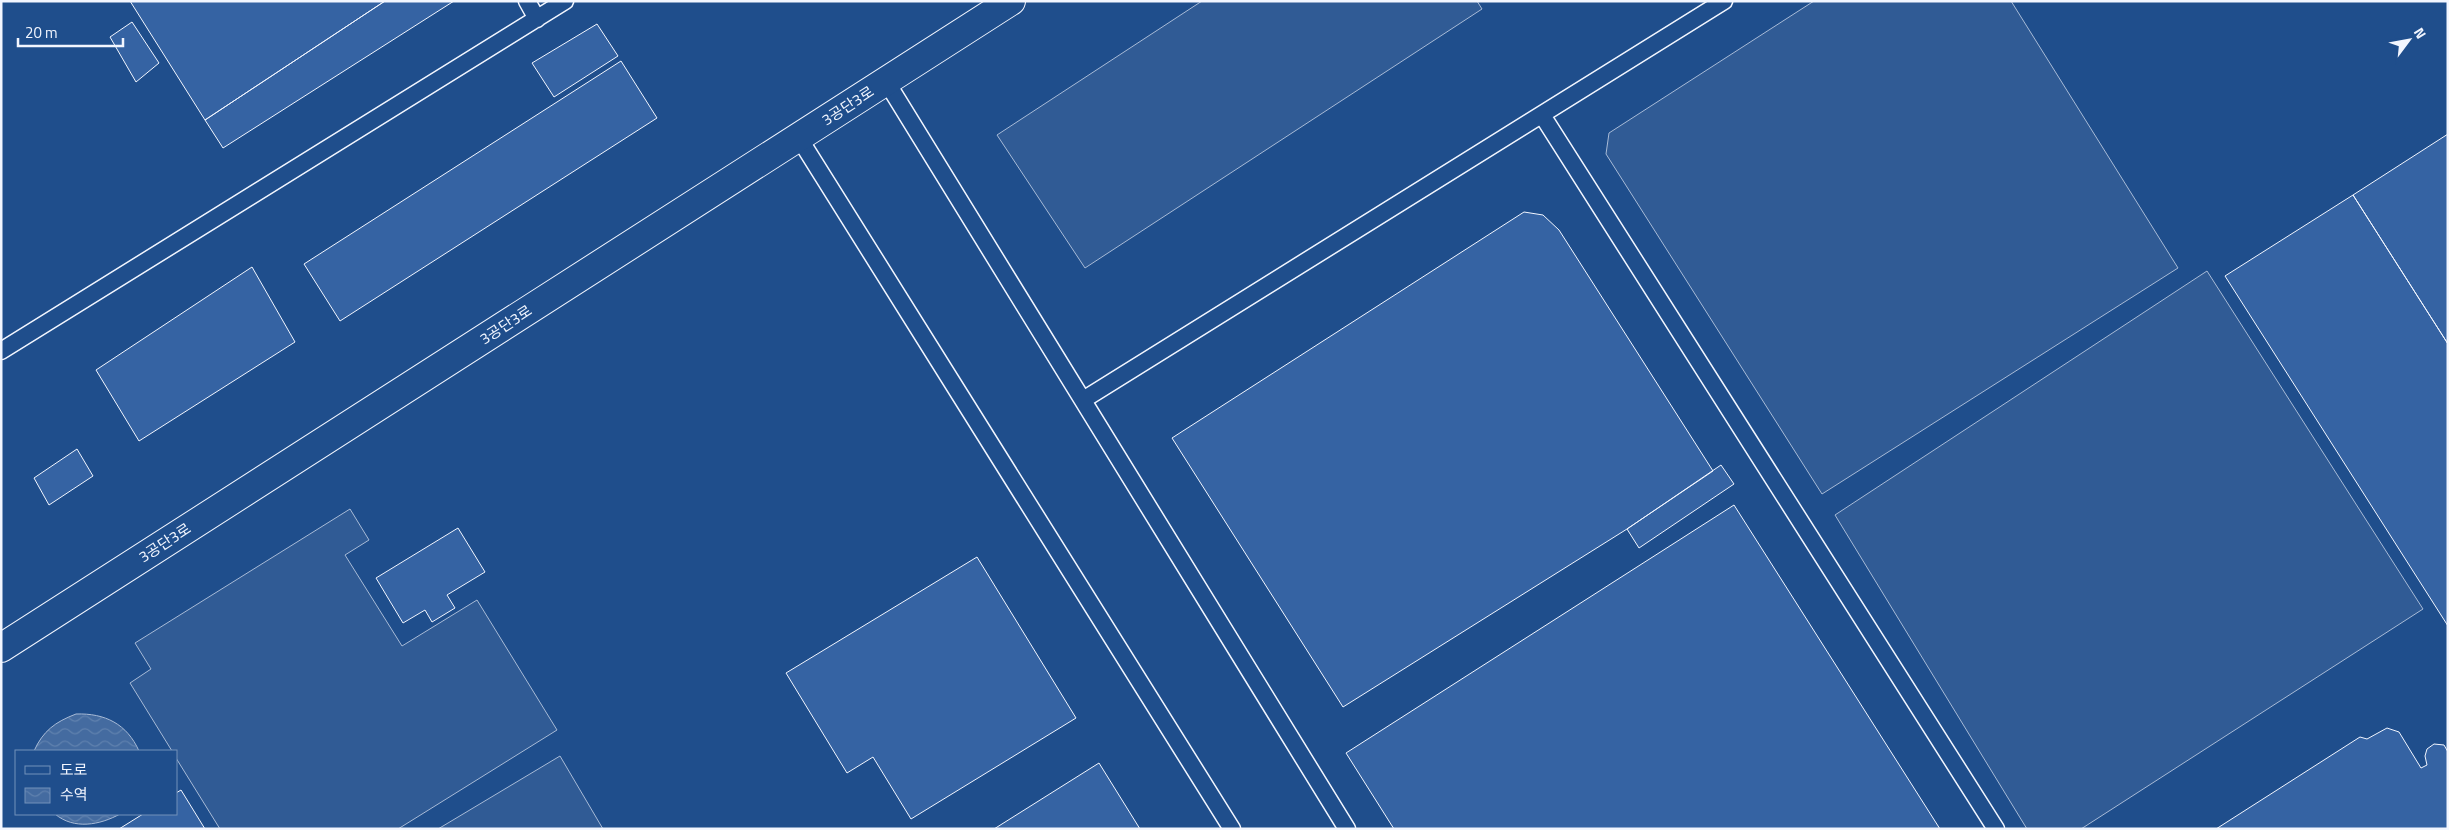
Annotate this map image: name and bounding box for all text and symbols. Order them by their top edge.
scale bar [18,15,122,47]
north arrow [2384,15,2434,65]
text: 20 m [25,21,58,44]
text: N [2409,23,2432,43]
street label: 3공단3로 [817,80,878,131]
street label: 3공단3로 [475,299,536,350]
street label: 3공단3로 [134,517,195,568]
legend [15,750,178,815]
text: 도로 [60,758,88,781]
text: 수역 [60,783,88,806]

